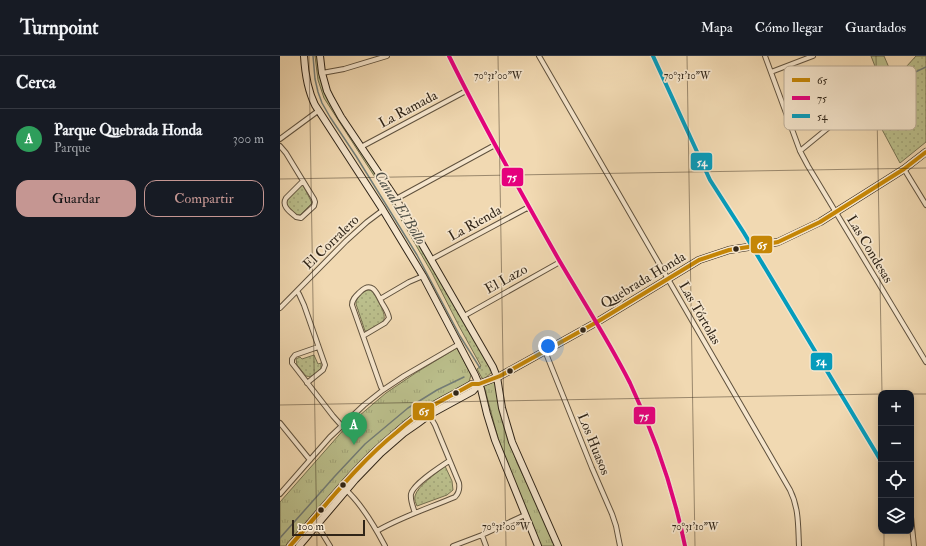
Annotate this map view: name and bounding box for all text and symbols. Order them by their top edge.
text: Turnpoint [20,16,98,40]
text: Mapa [701,19,733,36]
text: Cómo llegar [755,19,823,36]
text: Guardados [845,19,906,36]
legend [784,66,916,130]
text: 70°31'00"W [474,70,523,82]
text: 70°31'10"W [664,70,711,82]
text: Cerca [16,72,56,93]
text: 65 [817,74,828,87]
street label: La Ramada [376,86,440,132]
text: 75 [817,92,827,105]
text: 54 [817,110,829,123]
text: Parque Quebrada Honda [54,121,202,140]
text: A [25,131,33,147]
text: 300 m [233,131,264,147]
text: Parque [54,140,90,156]
line badge: 54 [690,152,713,171]
text: 54 [697,156,708,170]
water label: Canal El Bollo [370,167,430,249]
line badge: 75 [501,167,524,187]
text: 75 [507,171,517,184]
button: Guardar [16,180,136,217]
button: Compartir [144,180,264,217]
street label: La Rienda [445,201,505,245]
street label: El Corralero [300,211,363,273]
street label: Las Condesas [843,212,897,286]
line badge: 65 [750,235,773,254]
text: 65 [757,239,767,252]
unlabelled marker [731,244,741,254]
street label: Quebrada Honda [597,248,689,312]
street label: El Lazo [482,260,530,298]
street label: Las Tórtolas [675,278,725,348]
unlabelled marker [578,325,588,335]
your location [538,336,558,356]
line badge: 54 [810,352,833,371]
text: 54 [816,355,827,369]
unlabelled marker [505,366,515,376]
unlabelled marker [451,388,461,398]
map controls [878,390,914,534]
button: + [878,390,914,426]
line badge: 65 [412,402,435,421]
text: 65 [419,405,429,418]
line badge: 75 [633,406,656,425]
text: 75 [639,410,649,423]
street label: Los Huasos [574,411,614,478]
pin: A [341,412,367,445]
button: − [878,426,914,462]
button: locate [878,462,914,498]
unlabelled marker [338,480,348,490]
button: layers [878,498,914,534]
unlabelled marker [316,505,326,515]
scale bar [292,518,365,537]
text: 100 m [298,520,324,533]
text: 70°31'00"W [482,521,531,533]
text: 70°31'10"W [672,521,719,533]

